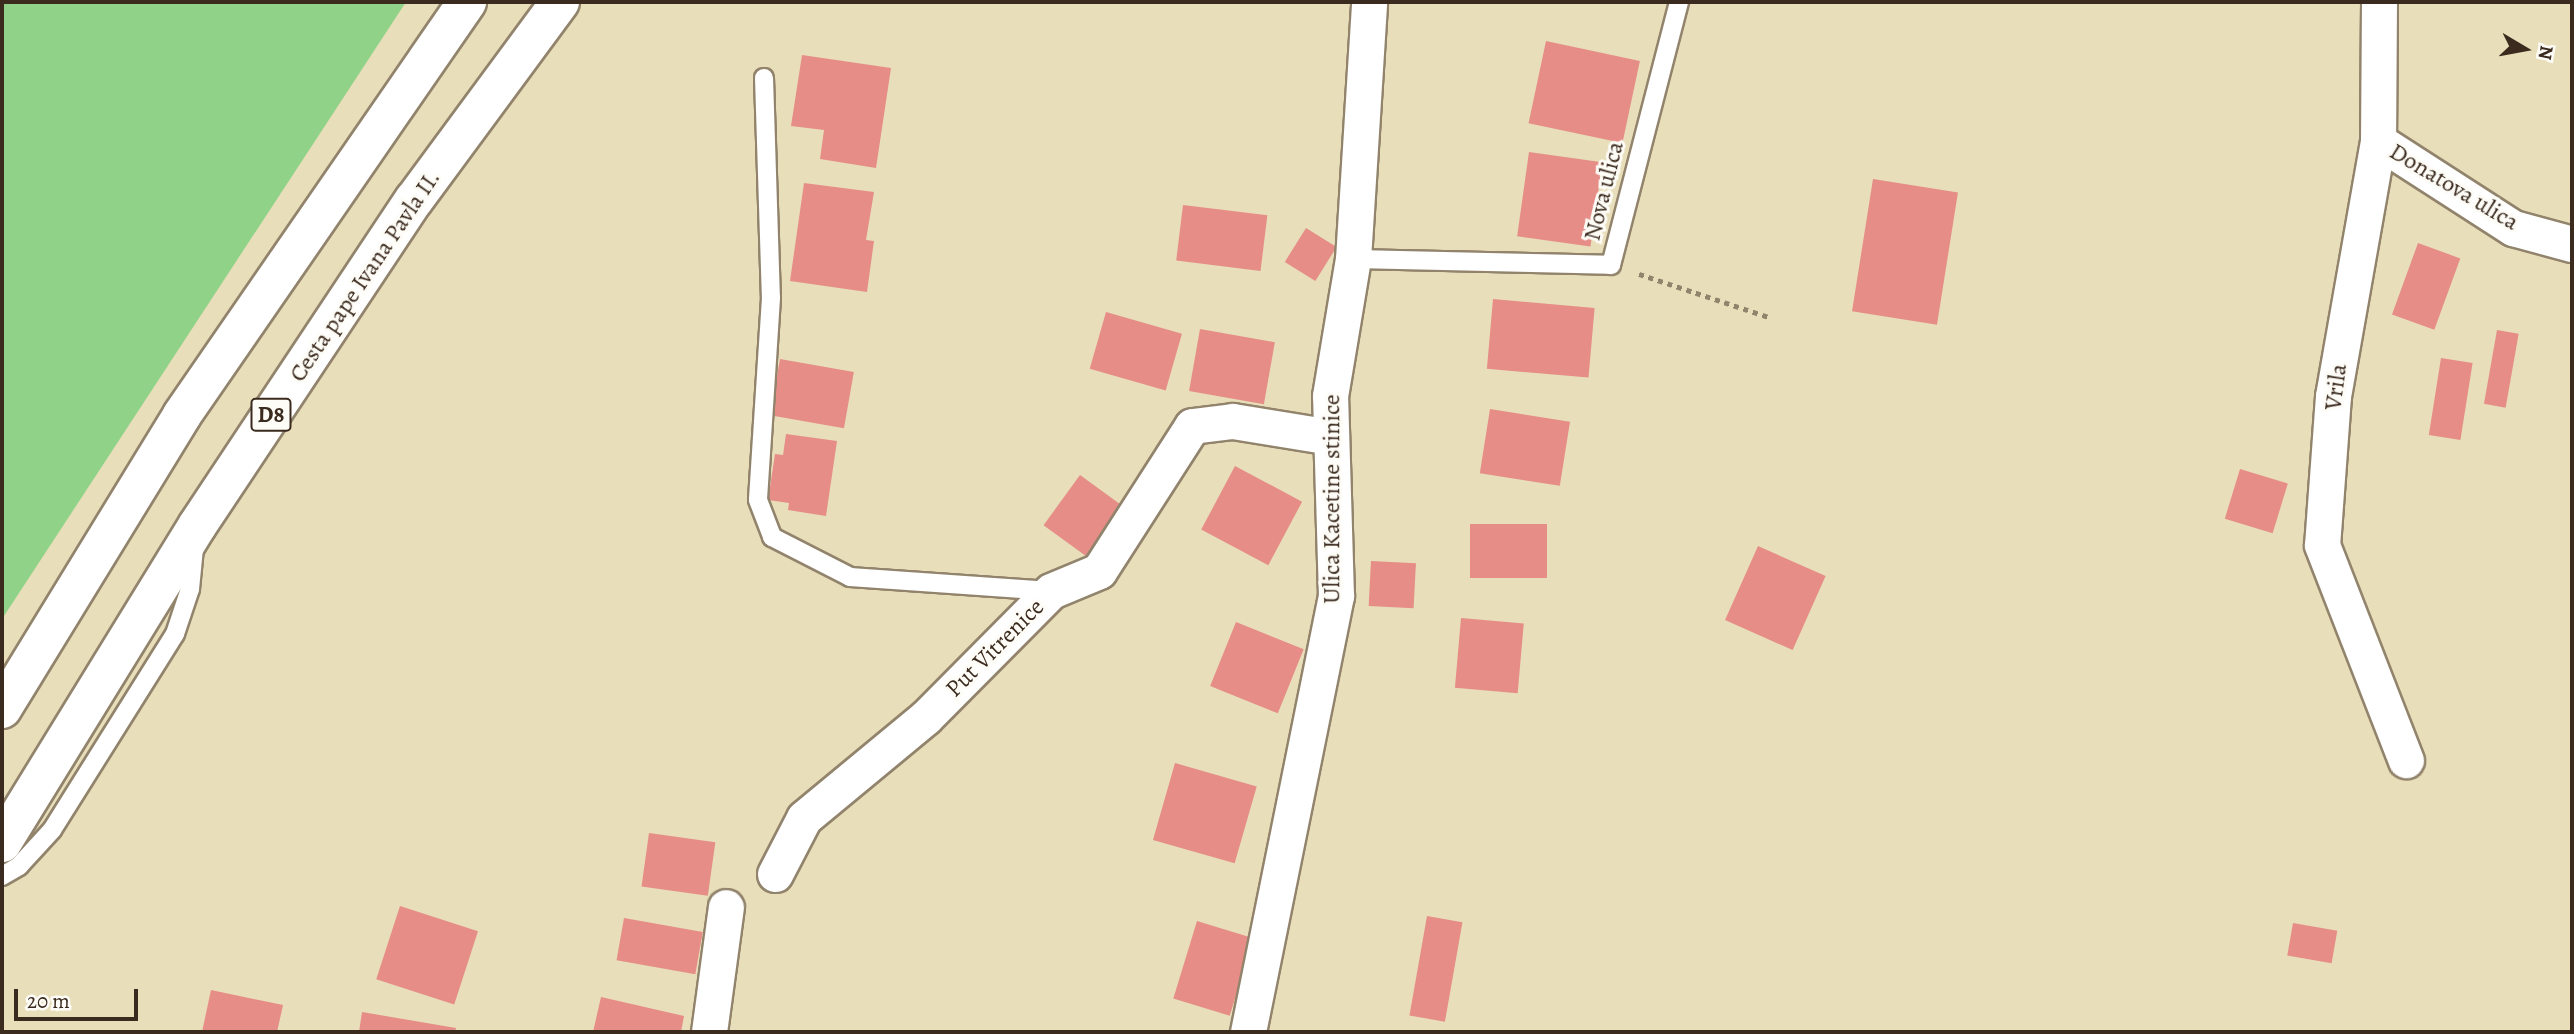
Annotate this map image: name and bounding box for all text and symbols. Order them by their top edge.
north arrow [2490,14,2560,84]
text: N [2532,44,2560,62]
street label: Donatova ulica [2384,137,2524,237]
street label: Nova ulica [1578,138,1630,244]
street label: Cesta pape Ivana Pavla II. [283,165,447,387]
street label: Vrila [2318,362,2354,412]
street label: Ulica Kacetine stinice [1318,394,1346,604]
road number: D8 [250,396,292,434]
street label: Put Vitrenice [940,593,1050,703]
scale bar [18,974,142,1018]
text: 20 m [27,987,70,1015]

